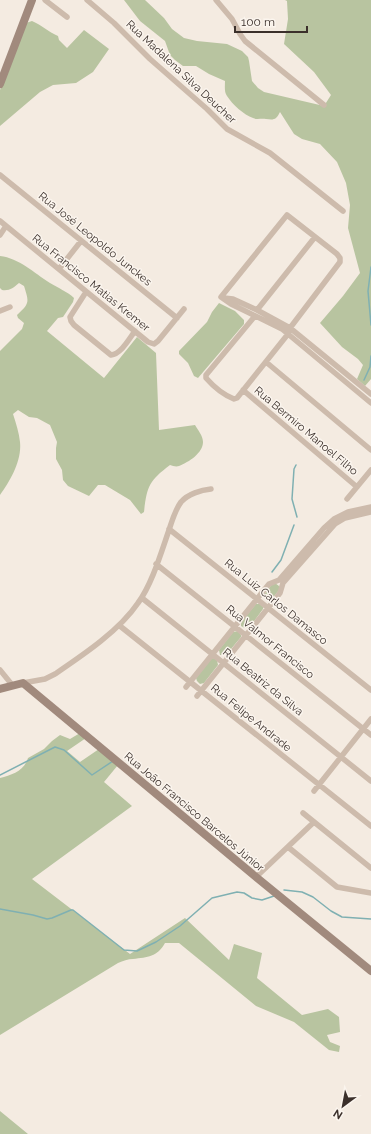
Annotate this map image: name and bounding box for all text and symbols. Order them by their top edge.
scale bar [235,8,307,34]
text: 100 m [241,15,275,29]
street label: Rua Madalena Silva Deucher [123,18,239,126]
street label: Rua José Leopoldo Junckes [36,189,154,289]
street label: Rua Francisco Matias Kremer [30,232,152,334]
street label: Rua Bermiro Manoel Filho [252,384,361,478]
street label: Rua Luiz Carlos Damasco [222,556,330,648]
street label: Rua Valmor Francisco [223,602,317,682]
street label: Rua Beatriz da Silva [220,646,306,718]
street label: Rua Felipe Andrade [208,682,294,755]
street label: Rua João Francisco Barcelos Júnior [121,750,267,874]
north arrow [323,1086,363,1126]
text: N [331,1106,345,1122]

